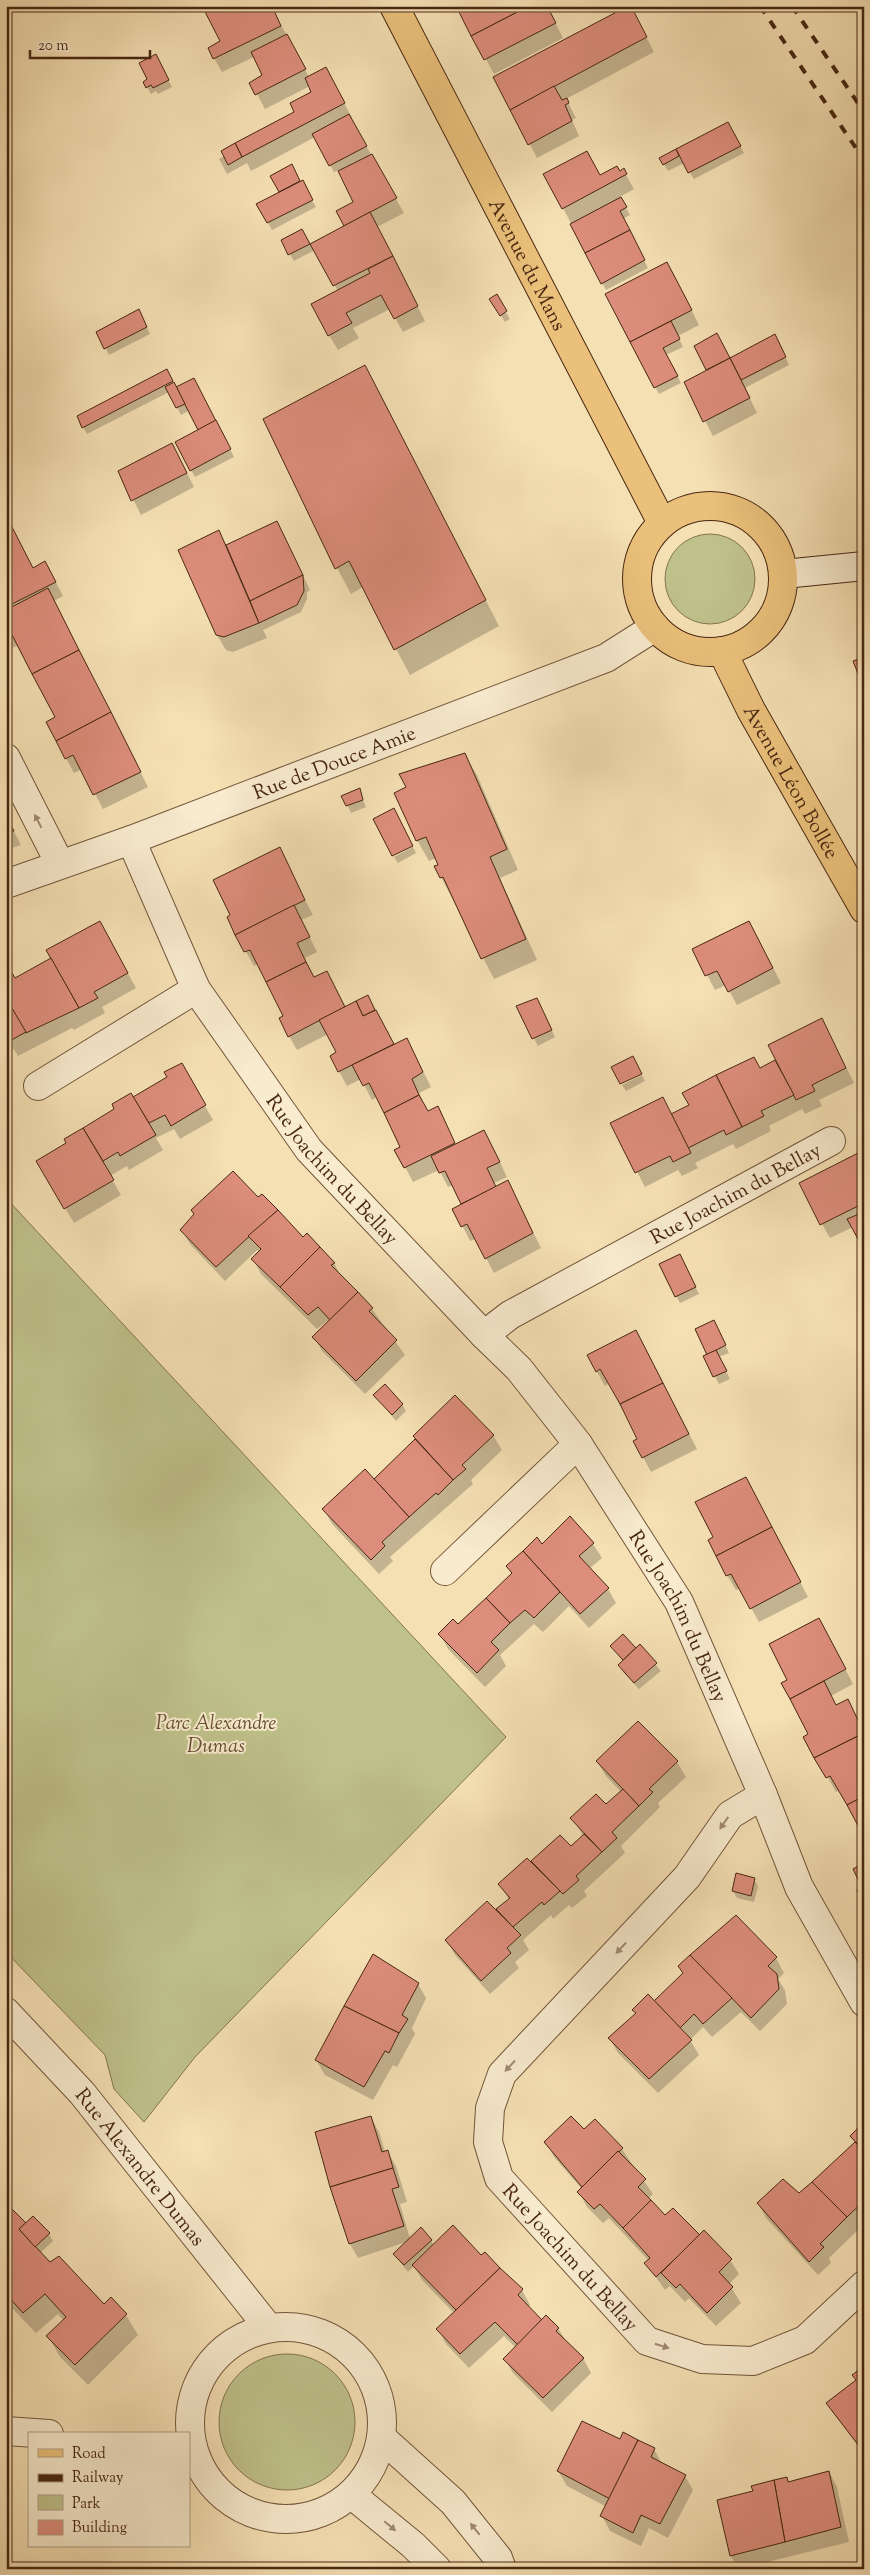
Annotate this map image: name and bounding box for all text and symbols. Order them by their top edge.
scale bar [30,28,150,60]
text: 20 m [38,36,69,57]
street label: Avenue du Mans [479,194,572,337]
street label: Avenue Léon Bollée [734,701,845,865]
street label: Rue de Douce Amie [249,720,421,809]
one-way arrow [34,814,42,828]
street label: Rue Joachim du Bellay [257,1089,404,1253]
street label: Rue Joachim du Bellay [646,1137,827,1253]
street label: Rue Joachim du Bellay [620,1526,733,1708]
park label: Parc Alexandre Dumas [156,1710,276,1762]
one-way arrow [719,1816,729,1830]
one-way arrow [615,1941,627,1953]
one-way arrow [504,2060,516,2072]
street label: Rue Alexandre Dumas [67,2083,211,2253]
street label: Rue Joachim du Bellay [494,2179,644,2339]
one-way arrow [655,2343,670,2350]
legend [28,2432,190,2548]
text: Road [72,2444,106,2465]
text: Railway [72,2468,124,2489]
text: Park [72,2494,101,2515]
text: Building [72,2518,127,2539]
one-way arrow [383,2520,395,2532]
one-way arrow [469,2523,480,2536]

